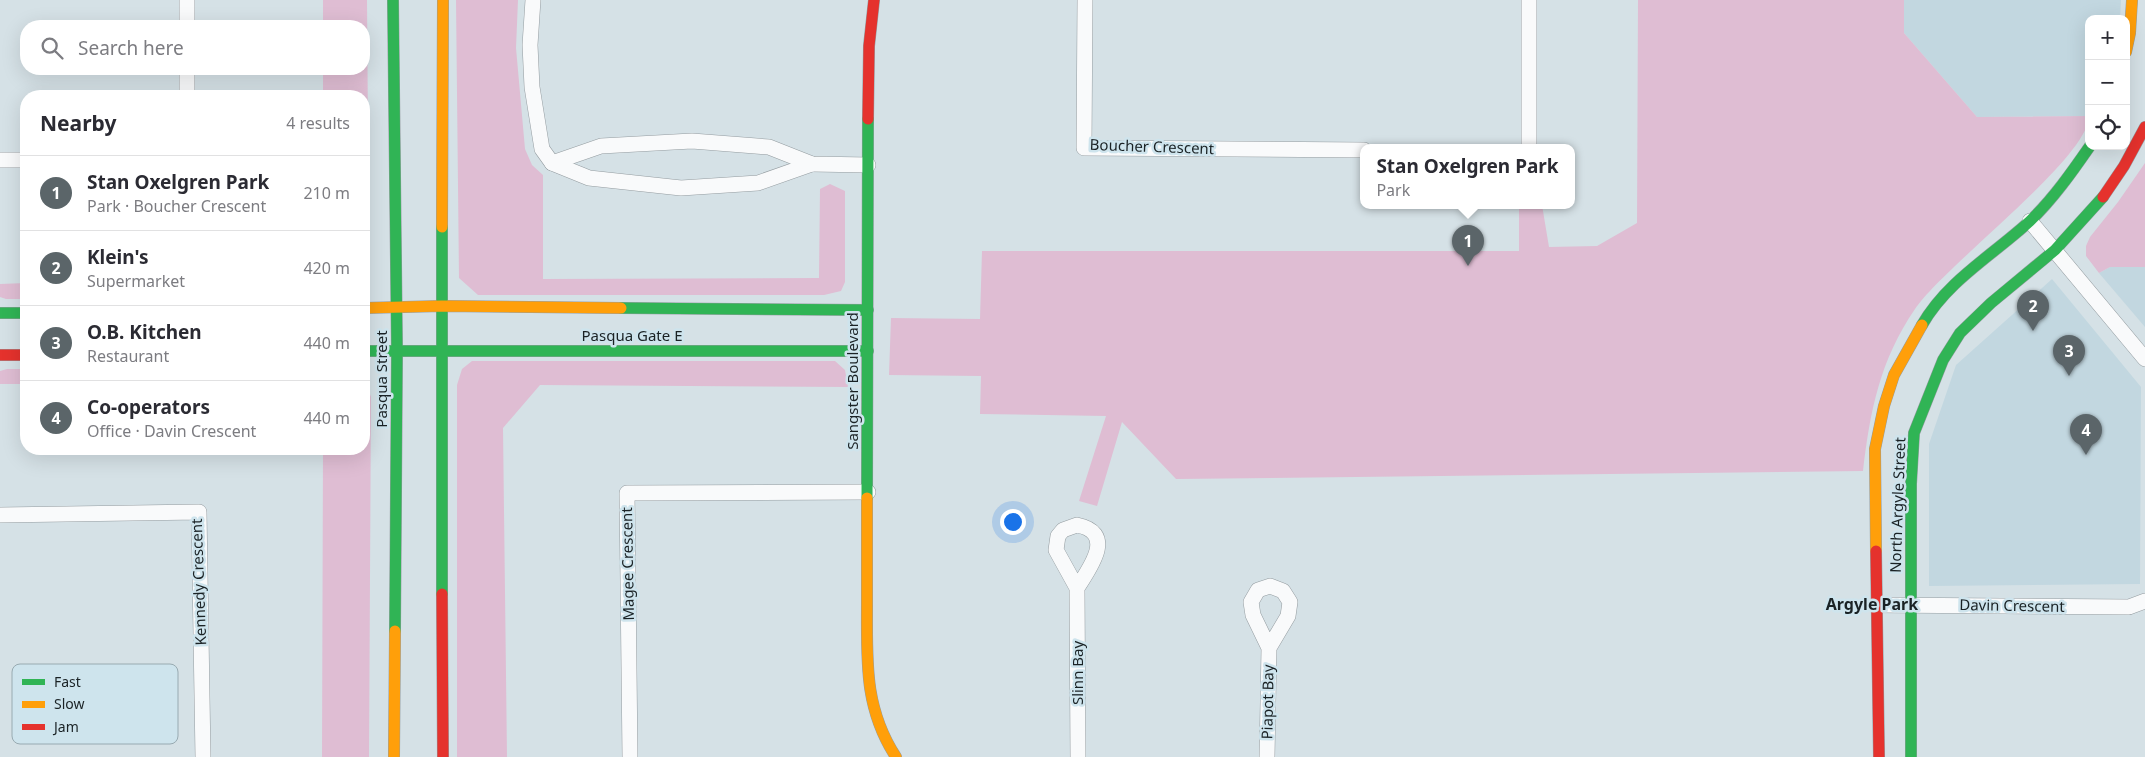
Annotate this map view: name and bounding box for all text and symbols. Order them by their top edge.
map controls [2085,15,2130,150]
button: + [2085,15,2130,60]
search box [20,20,370,75]
icon: search [38,34,66,62]
text: Search here [78,35,184,61]
button: − [2085,60,2130,105]
button: locate [2085,105,2130,150]
text: Nearby [40,109,116,137]
text: 4 results [286,112,350,134]
street label: Boucher Crescent [1089,134,1215,158]
popup [1360,144,1575,209]
text: Stan Oxelgren Park [1376,153,1559,179]
text: Stan Oxelgren Park [87,169,269,195]
text: Park [1376,179,1410,201]
text: 1 [51,182,61,204]
text: 210 m [303,182,350,204]
text: Park · Boucher Crescent [87,195,266,217]
pin: 1 [1452,225,1484,266]
text: Klein's [87,244,148,270]
text: 2 [51,257,61,279]
text: 420 m [303,257,350,279]
text: Supermarket [87,270,185,292]
pin: 2 [2017,290,2049,331]
street label: Sangster Boulevard [842,312,862,450]
text: O.B. Kitchen [87,319,202,345]
street label: Pasqua Gate E [582,325,682,345]
street label: Pasqua Street [371,330,391,428]
text: 3 [51,332,61,354]
text: 440 m [303,332,350,354]
pin: 3 [2053,335,2085,376]
text: Restaurant [87,345,169,367]
text: Co-operators [87,394,210,420]
text: 4 [51,407,61,429]
text: 440 m [303,407,350,429]
pin: 4 [2070,414,2102,455]
text: Office · Davin Crescent [87,420,256,442]
street label: North Argyle Street [1885,436,1909,573]
street label: Magee Crescent [616,507,638,621]
your location [1000,509,1026,535]
street label: Kennedy Crescent [186,518,210,646]
district label: Argyle Park [1826,593,1918,615]
street label: Davin Crescent [1959,594,2065,616]
street label: Slinn Bay [1067,641,1087,705]
legend [12,664,178,744]
street label: Piapot Bay [1256,664,1278,740]
text: Fast [54,672,81,691]
text: Slow [54,694,85,713]
text: Jam [52,717,79,736]

